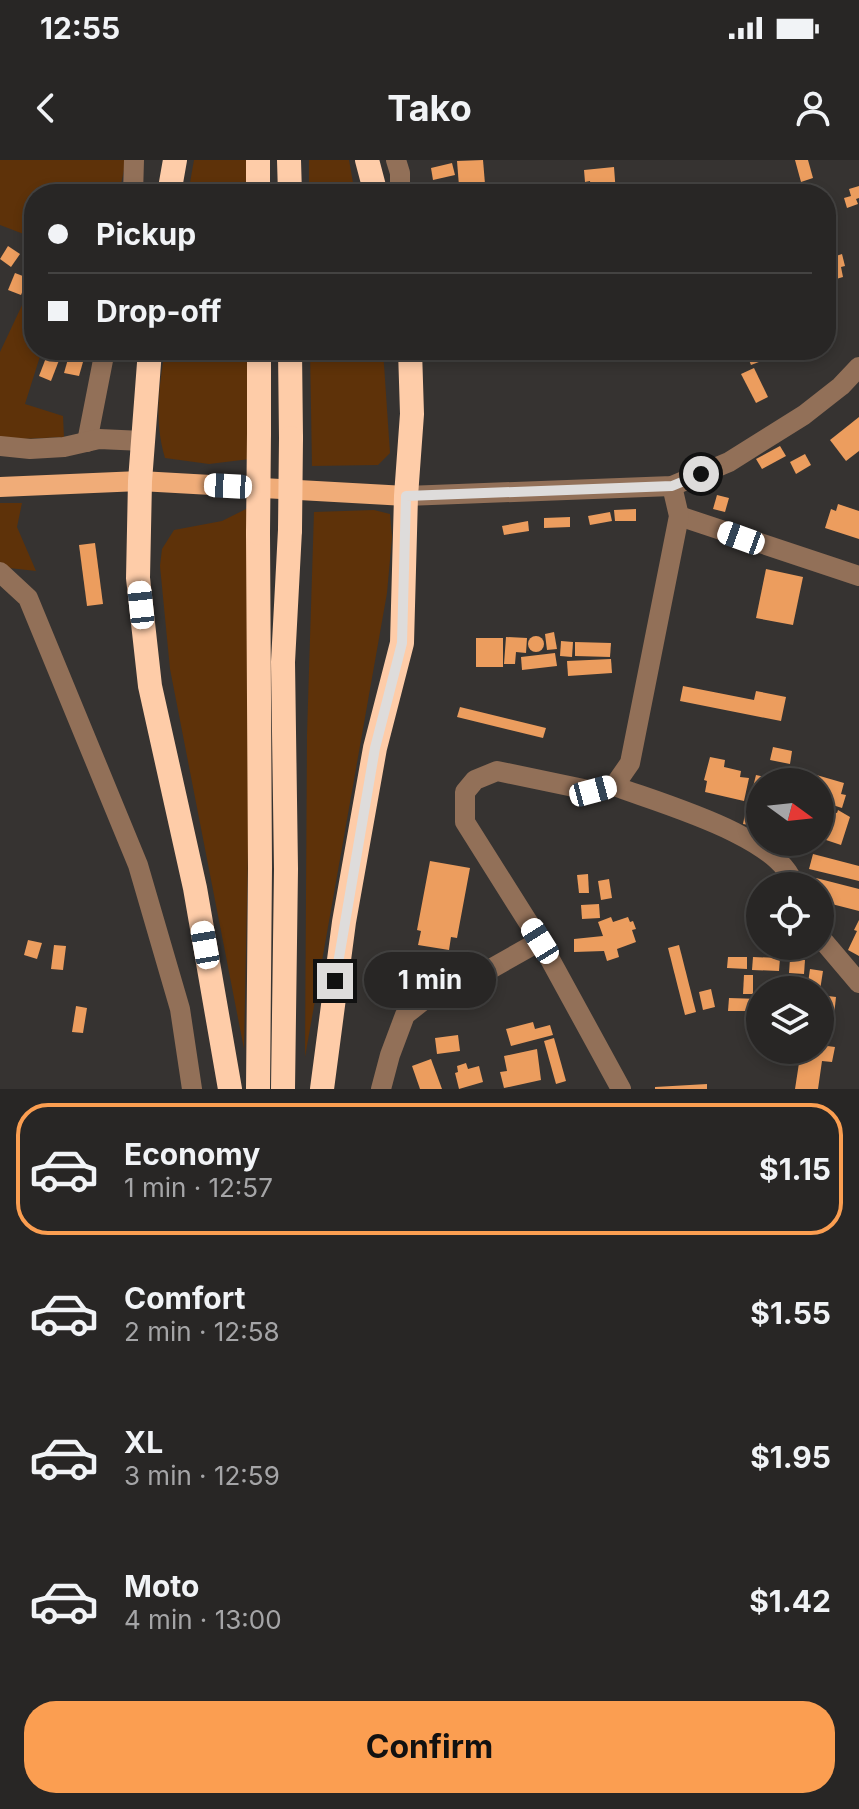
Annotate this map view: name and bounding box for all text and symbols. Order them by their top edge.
text: 12:55 [40,10,120,46]
icon: back [24,86,68,130]
text: Tako [387,86,472,130]
icon: person [791,86,835,130]
text: Pickup [96,216,196,252]
text: Drop-off [96,293,222,329]
route start [683,456,719,492]
car [203,473,253,499]
car [714,519,768,557]
car [127,580,155,630]
north arrow [746,768,834,856]
map controls [746,768,834,1064]
car [567,773,619,809]
button: locate [746,872,834,960]
car [517,914,563,968]
car [189,919,221,971]
callout: 1 min [363,953,495,1009]
route end [317,963,353,999]
text: 1 min [398,964,462,995]
button: layers [746,976,834,1064]
icon: car [28,1133,100,1205]
text: Economy [124,1136,260,1172]
text: $1.15 [759,1151,831,1187]
text: 1 min · 12:57 [124,1172,273,1203]
icon: car [28,1277,100,1349]
text: Comfort [124,1280,245,1316]
text: $1.55 [750,1295,831,1331]
text: 2 min · 12:58 [124,1316,280,1347]
icon: car [28,1421,100,1493]
text: XL [124,1424,163,1460]
text: $1.95 [750,1439,831,1475]
text: 3 min · 12:59 [124,1460,280,1491]
icon: car [28,1565,100,1637]
text: Moto [124,1568,199,1604]
text: $1.42 [749,1583,831,1619]
text: 4 min · 13:00 [124,1604,282,1635]
button: Confirm [24,1701,835,1793]

